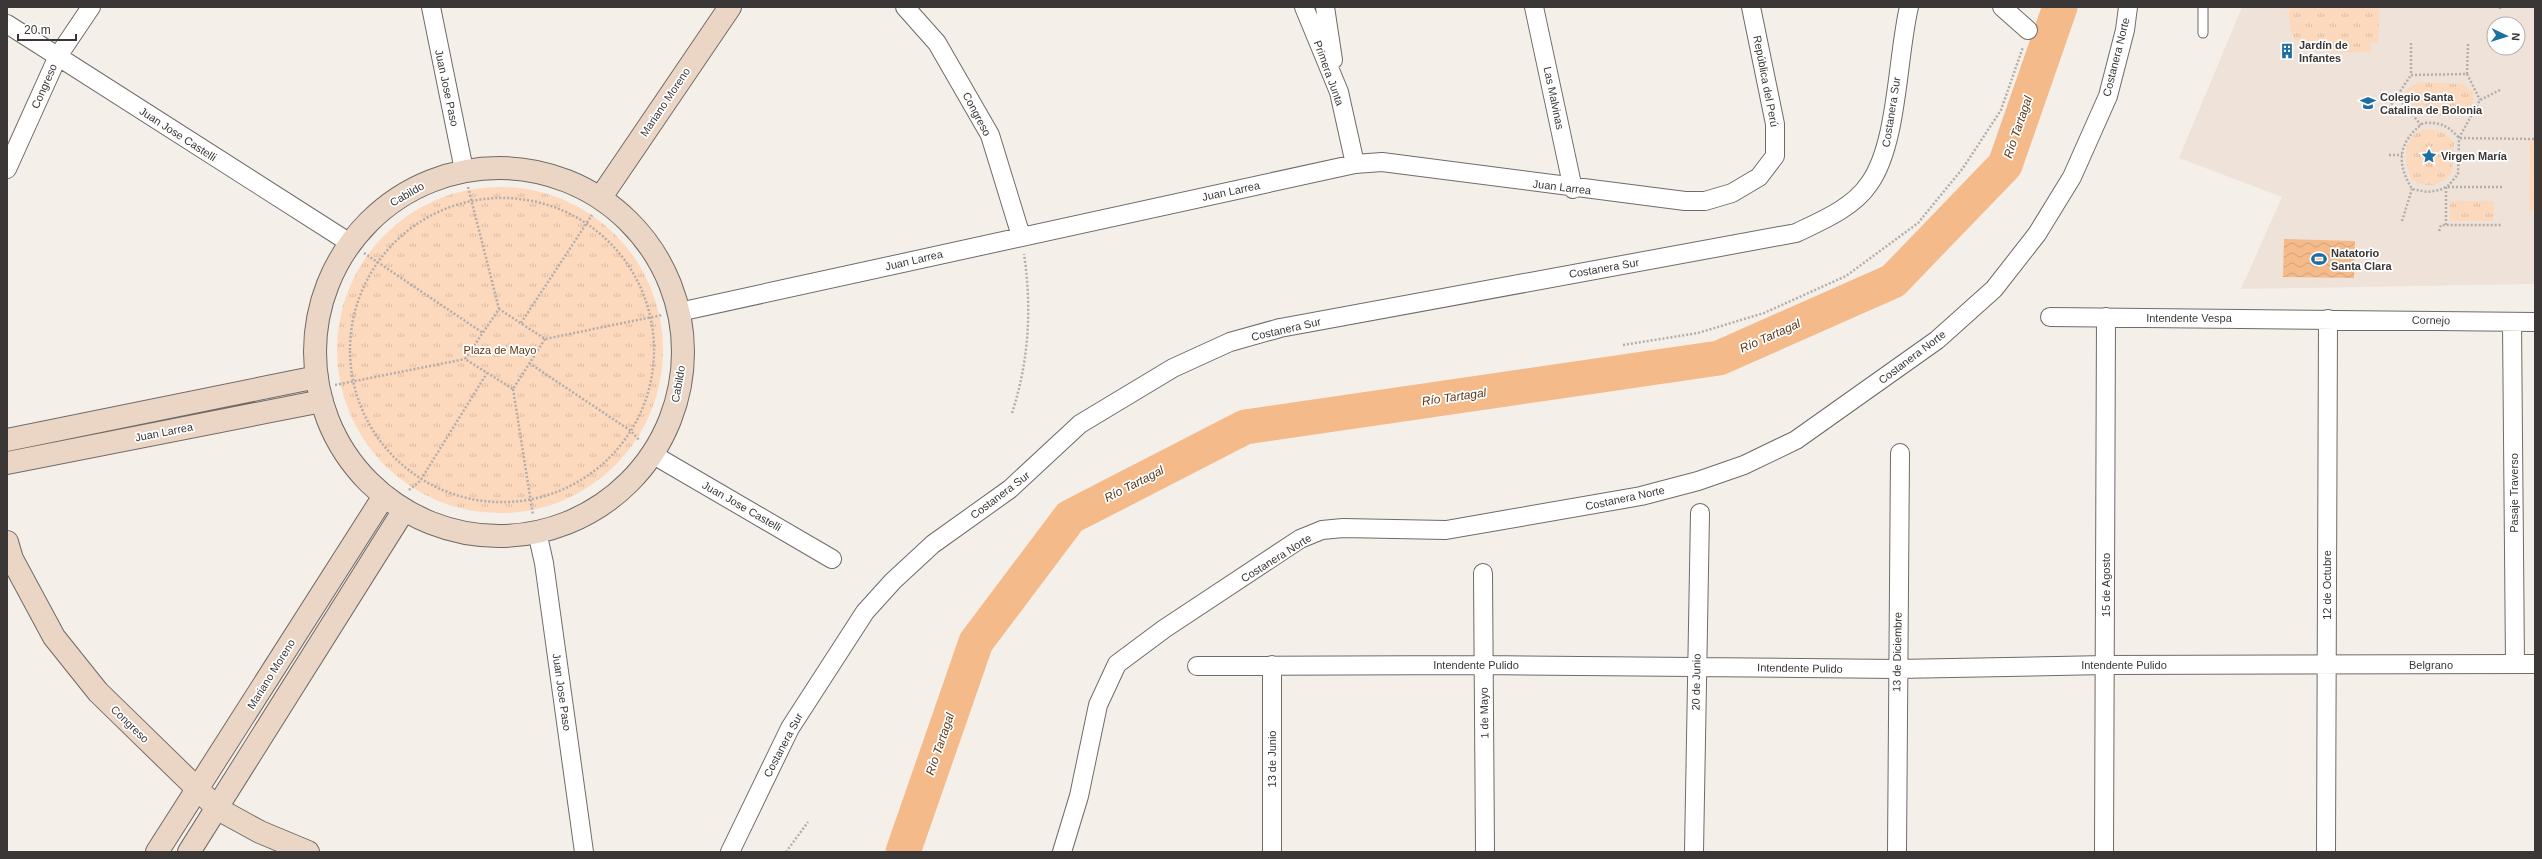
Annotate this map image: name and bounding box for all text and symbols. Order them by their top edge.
scale bar [18,16,76,42]
street label: Costanera Norte [2100,16,2132,98]
north arrow [2486,16,2526,56]
text: 20 m [24,23,51,37]
text: N [2510,32,2522,41]
street label: República del Perú [1751,34,1781,128]
street label: Primera Junta [1312,39,1347,108]
place label: Jardín de Infantes [2299,39,2348,64]
building icon: Jardín de Infantes [2278,42,2296,60]
street label: Juan Jose Paso [433,48,461,128]
street label: Congreso [29,62,59,110]
street label: Mariano Moreno [638,65,692,139]
street label: Las Malvinas [1541,65,1567,131]
street label: Costanera Sur [1880,76,1903,148]
street label: Congreso [961,90,993,138]
place label: Colegio Santa Catalina de Bolonia [2380,91,2483,116]
water label: Río Tartagal [2001,94,2035,160]
school or university icon: Colegio Santa Catalina de Bolonia [2359,94,2377,112]
street label: Juan Jose Castelli [137,105,219,163]
place icon: Virgen María [2420,147,2438,165]
place label: Virgen María [2441,150,2508,162]
street label: Juan Larrea [1532,177,1593,197]
street label: Cabildo [388,179,426,209]
street label: Juan Larrea [1201,179,1262,203]
street label: Juan Larrea [884,247,945,272]
place label: Natatorio Santa Clara [2331,247,2392,272]
sports icon: Natatorio Santa Clara [2310,250,2328,268]
street label: Costanera Sur [1568,256,1640,280]
street label: Intendente Vespa [2146,312,2233,324]
street label: Cornejo [2412,314,2450,326]
street label: Costanera Sur [1250,315,1322,343]
water label: Río Tartagal [1737,316,1803,356]
street label: Costanera Norte [1876,328,1948,386]
park label: Plaza de Mayo [464,344,536,356]
street label: Cabildo [669,365,687,403]
water label: Río Tartagal [1421,386,1487,408]
street label: Juan Larrea [134,420,195,443]
street label: Pasaje Traverso [2508,453,2520,533]
water label: Río Tartagal [1102,463,1166,505]
street label: Costanera Sur [968,469,1032,521]
street label: Juan Jose Castelli [700,478,784,534]
street label: Costanera Norte [1584,484,1666,512]
street label: Costanera Norte [1239,532,1313,584]
street label: 12 de Octubre [2321,550,2333,620]
street label: 15 de Agosto [2100,553,2112,617]
street label: 13 de Diciembre [1890,612,1904,692]
street label: Mariano Moreno [245,637,297,711]
street label: Juan Jose Paso [551,652,573,732]
street label: 20 de Junio [1690,653,1702,711]
street label: Intendente Pulido [1433,659,1519,671]
street label: Intendente Pulido [2081,659,2167,671]
street label: Belgrano [2409,659,2453,671]
street label: Intendente Pulido [1757,661,1843,675]
street label: 1 de Mayo [1478,687,1490,739]
street label: Congreso [109,703,151,745]
street label: Costanera Sur [761,711,805,779]
water label: Río Tartagal [923,711,957,777]
street label: 13 de Junio [1266,731,1278,787]

